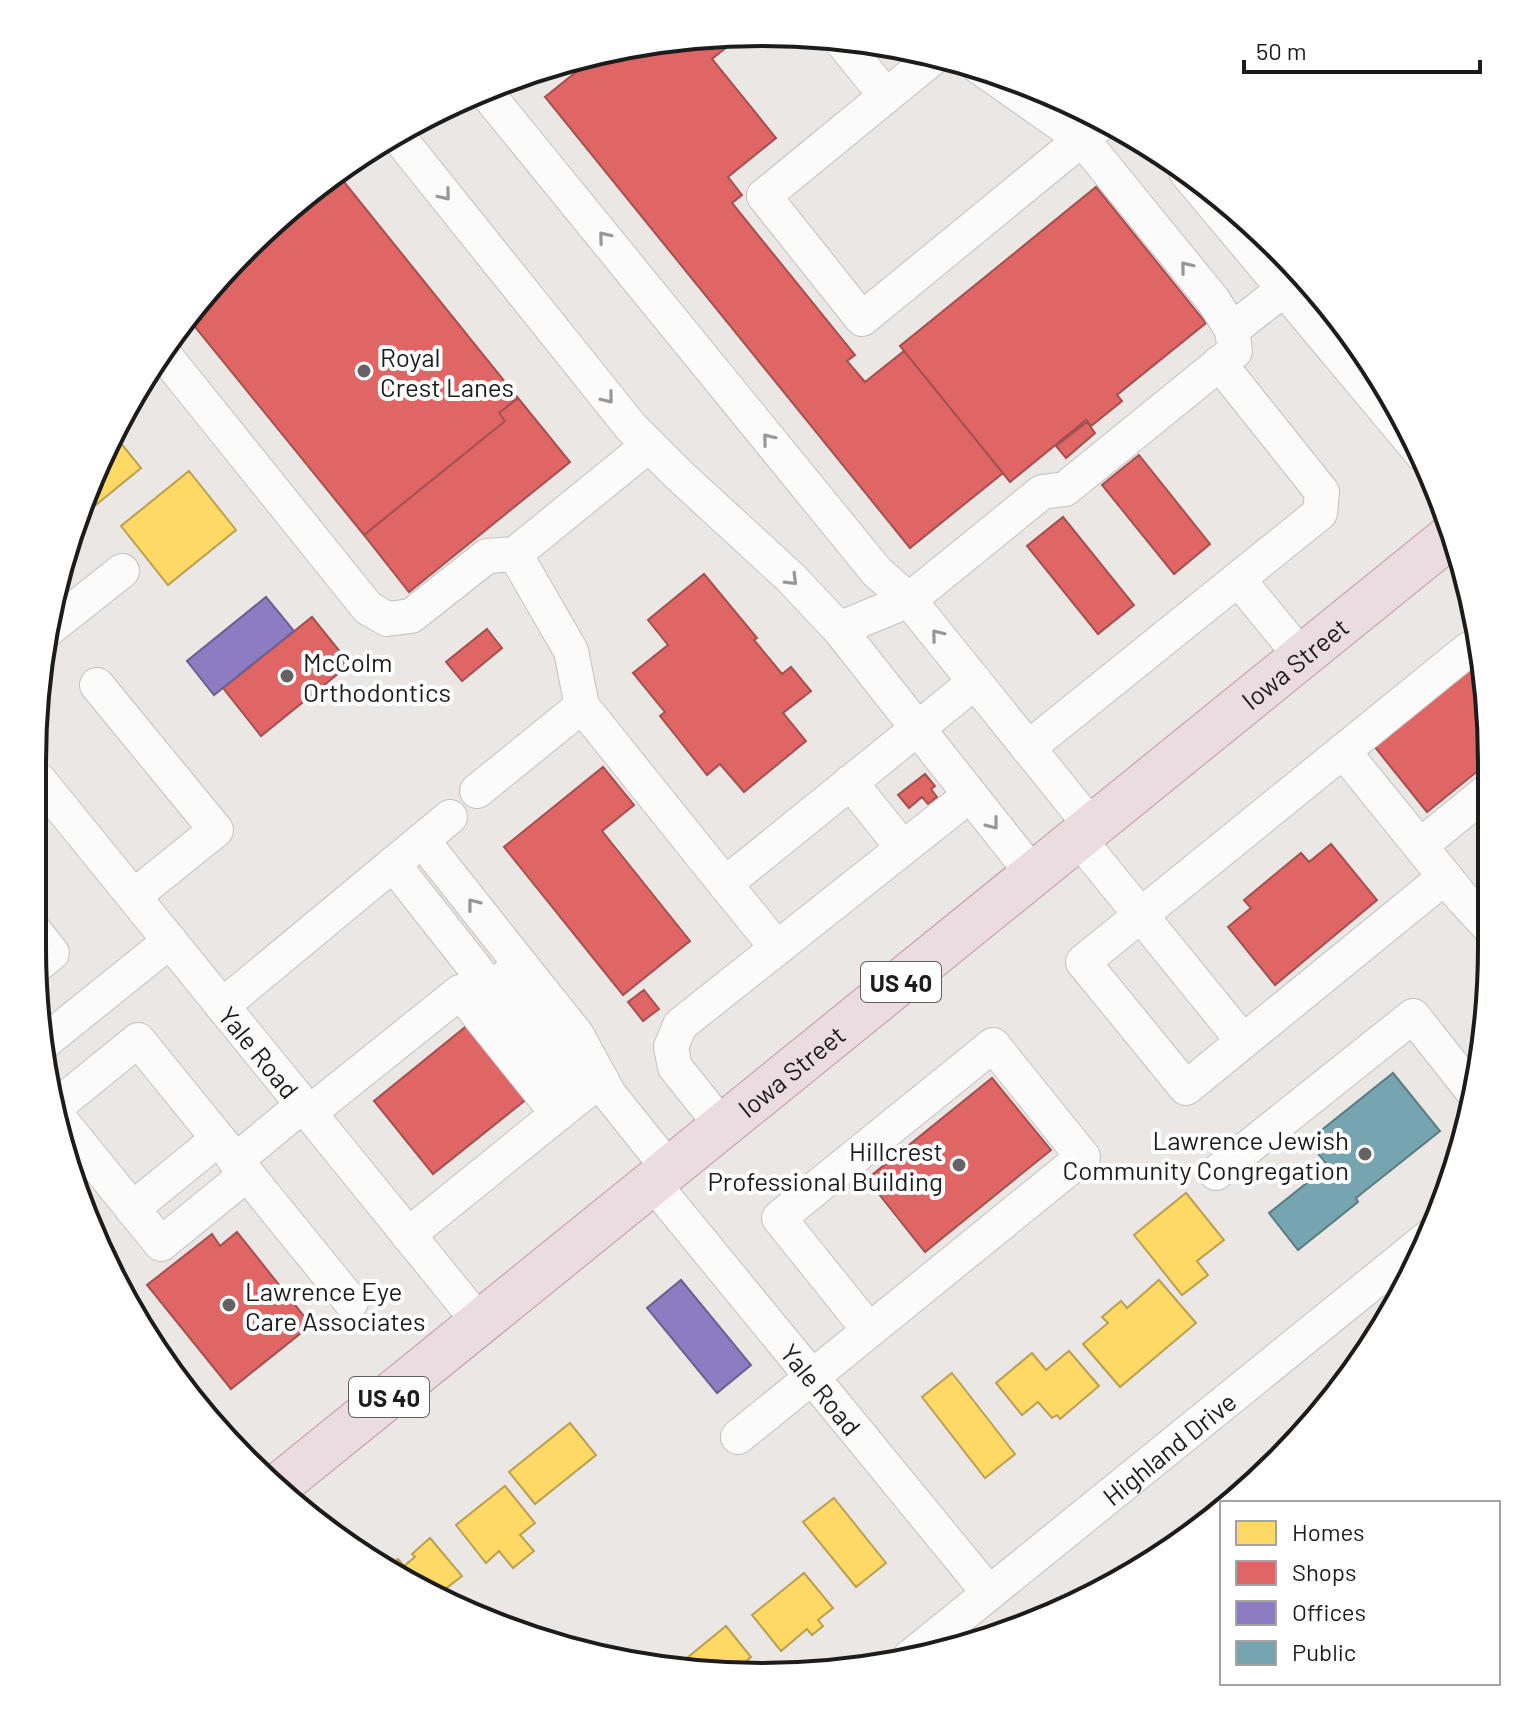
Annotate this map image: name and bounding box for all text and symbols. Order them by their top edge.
scale bar [1244,24,1480,74]
text: 50 m [1256,36,1307,65]
one-way arrow [435,186,450,200]
one-way arrow [599,231,613,246]
one-way arrow [1181,262,1196,276]
place label: Royal Crest Lanes [380,341,514,402]
marker: Royal Crest Lanes [355,362,373,380]
one-way arrow [598,388,613,403]
one-way arrow [763,433,778,448]
one-way arrow [783,571,798,585]
street label: Iowa Street [1235,610,1354,715]
one-way arrow [932,630,947,644]
place label: McColm Orthodontics [303,646,451,707]
marker: McColm Orthodontics [278,667,296,685]
one-way arrow [983,815,998,829]
one-way arrow [468,898,482,913]
road number: US 40 [861,962,941,1002]
street label: Yale Road [213,999,306,1104]
street label: Iowa Street [731,1018,850,1123]
place label: Lawrence Jewish Community Congregation [1062,1124,1349,1185]
place label: Hillcrest Professional Building [707,1135,943,1196]
marker: Lawrence Jewish Community Congregation [1356,1145,1374,1163]
marker: Hillcrest Professional Building [950,1156,968,1174]
place label: Lawrence Eye Care Associates [245,1275,425,1336]
marker: Lawrence Eye Care Associates [220,1296,238,1314]
street label: Yale Road [775,1337,868,1441]
road number: US 40 [349,1377,429,1417]
street label: Highland Drive [1096,1385,1241,1511]
legend [1220,1501,1500,1685]
text: Homes [1292,1517,1365,1546]
text: Shops [1292,1557,1357,1586]
text: Offices [1292,1597,1366,1626]
text: Public [1292,1637,1356,1666]

